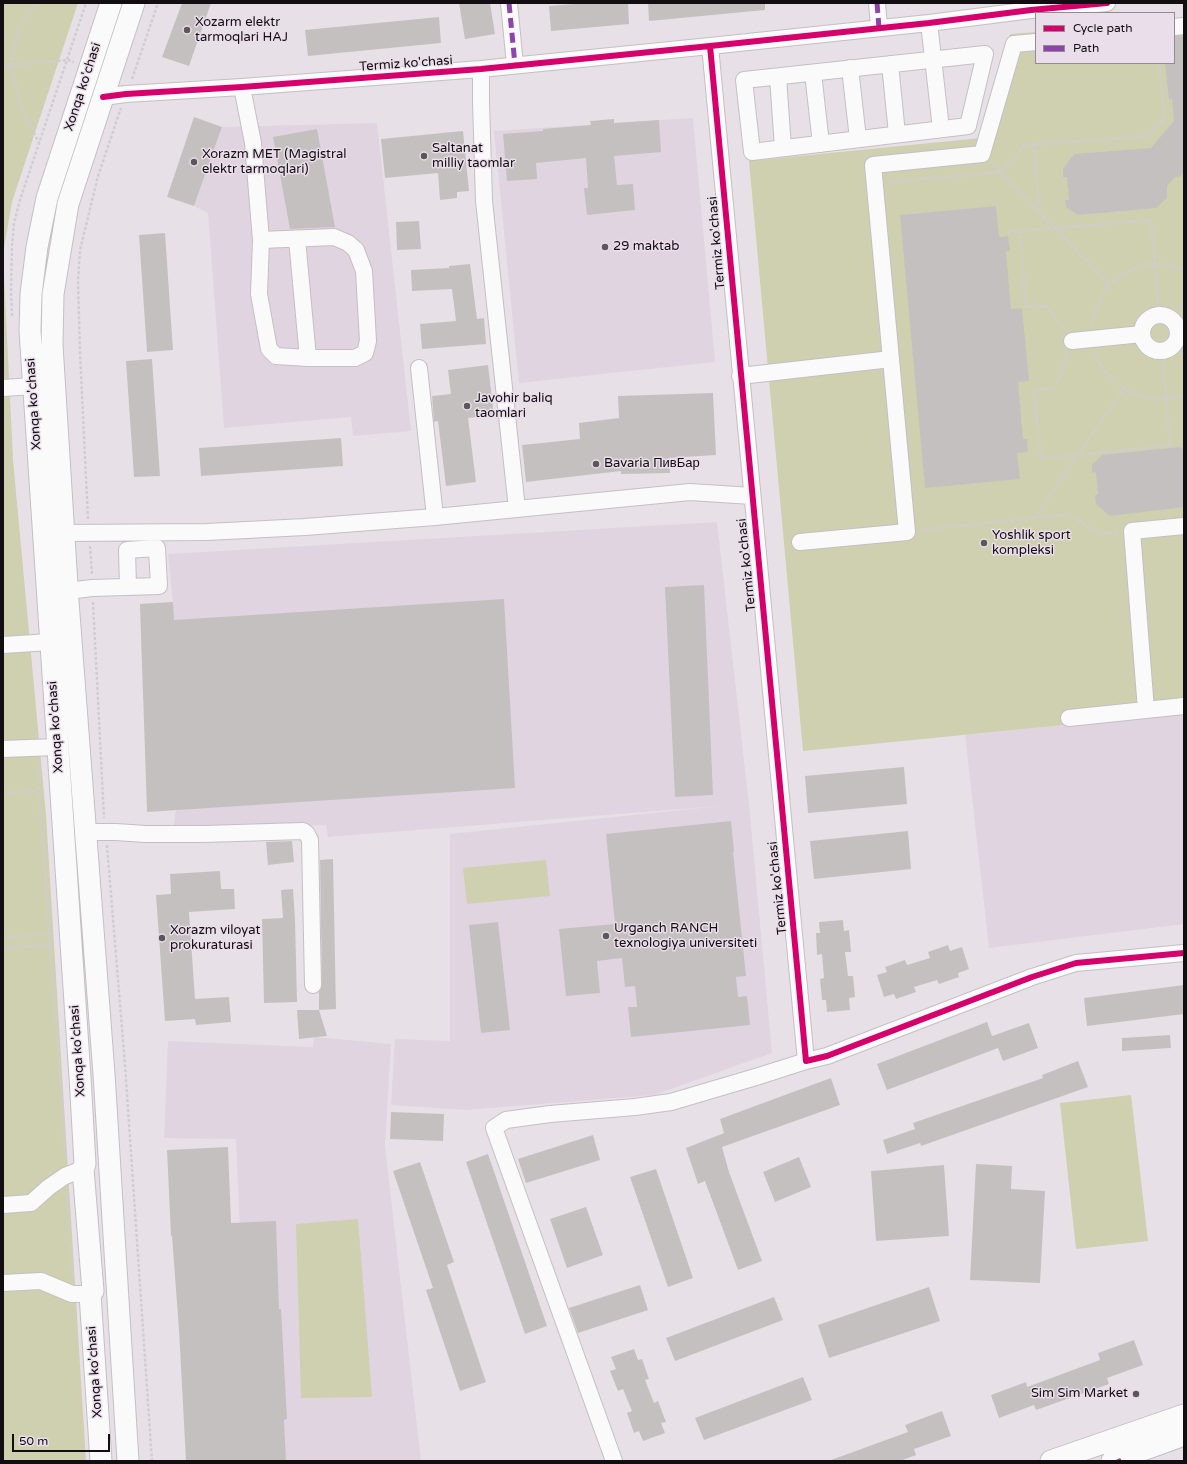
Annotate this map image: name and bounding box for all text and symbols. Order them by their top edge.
legend [1035,12,1175,64]
place label: Xozarm elektr tarmoqlari HAJ [195,15,288,46]
text: Cycle path [1073,21,1132,35]
marker: Xozarm elektr tarmoqlari HAJ [182,25,192,35]
street label: Xonqa ko'chasi [61,41,105,133]
text: Path [1073,41,1099,55]
street label: Termiz ko'chasi [359,53,453,75]
place label: Saltanat milliy taomlar [432,141,515,172]
place label: Xorazm MET (Magistral elektr tarmoqlari) [202,147,347,178]
marker: Saltanat milliy taomlar [419,151,429,161]
marker: Xorazm MET (Magistral elektr tarmoqlari) [189,157,199,167]
street label: Termiz ko'chasi [705,196,729,290]
place label: 29 maktab [613,239,680,255]
marker: 29 maktab [600,242,610,252]
street label: Xonqa ko'chasi [23,358,45,450]
place label: Javohir baliq taomlari [475,391,553,422]
marker: Javohir baliq taomlari [462,401,472,411]
place label: Bavaria ПивБар [604,456,700,472]
marker: Bavaria ПивБар [591,459,601,469]
street label: Termiz ko'chasi [734,518,760,612]
place label: Yoshlik sport kompleksi [992,528,1071,559]
marker: Yoshlik sport kompleksi [979,538,989,548]
street label: Xonqa ko'chasi [45,681,67,773]
street label: Termiz ko'chasi [765,841,791,935]
place label: Urganch RANCH texnologiya universiteti [614,921,757,952]
place label: Xorazm viloyat prokuraturasi [170,923,260,954]
marker: Urganch RANCH texnologiya universiteti [601,931,611,941]
marker: Xorazm viloyat prokuraturasi [157,933,167,943]
street label: Xonqa ko'chasi [67,1005,89,1097]
street label: Xonqa ko'chasi [84,1326,106,1418]
place label: Sim Sim Market [1031,1386,1128,1402]
marker: Sim Sim Market [1131,1389,1141,1399]
scale bar [14,1426,112,1452]
text: 50 m [19,1434,48,1448]

